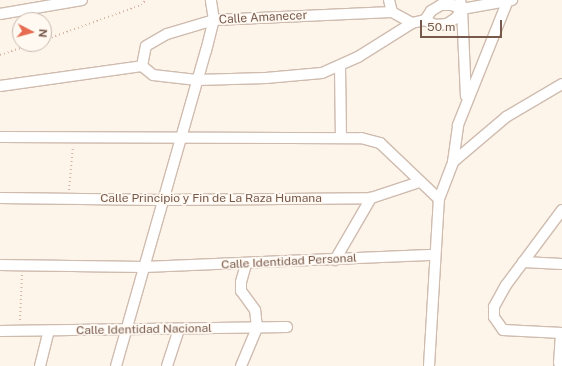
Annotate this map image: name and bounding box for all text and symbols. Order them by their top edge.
street label: Calle Amanecer [218,8,308,28]
north arrow [12,12,52,52]
scale bar [422,12,504,38]
text: 50 m [427,20,455,34]
text: N [37,28,49,38]
street label: Calle Principio y Fin de La Raza Humana [100,192,322,206]
street label: Calle Identidad Personal [221,251,357,273]
street label: Calle Identidad Nacional [76,322,212,338]

